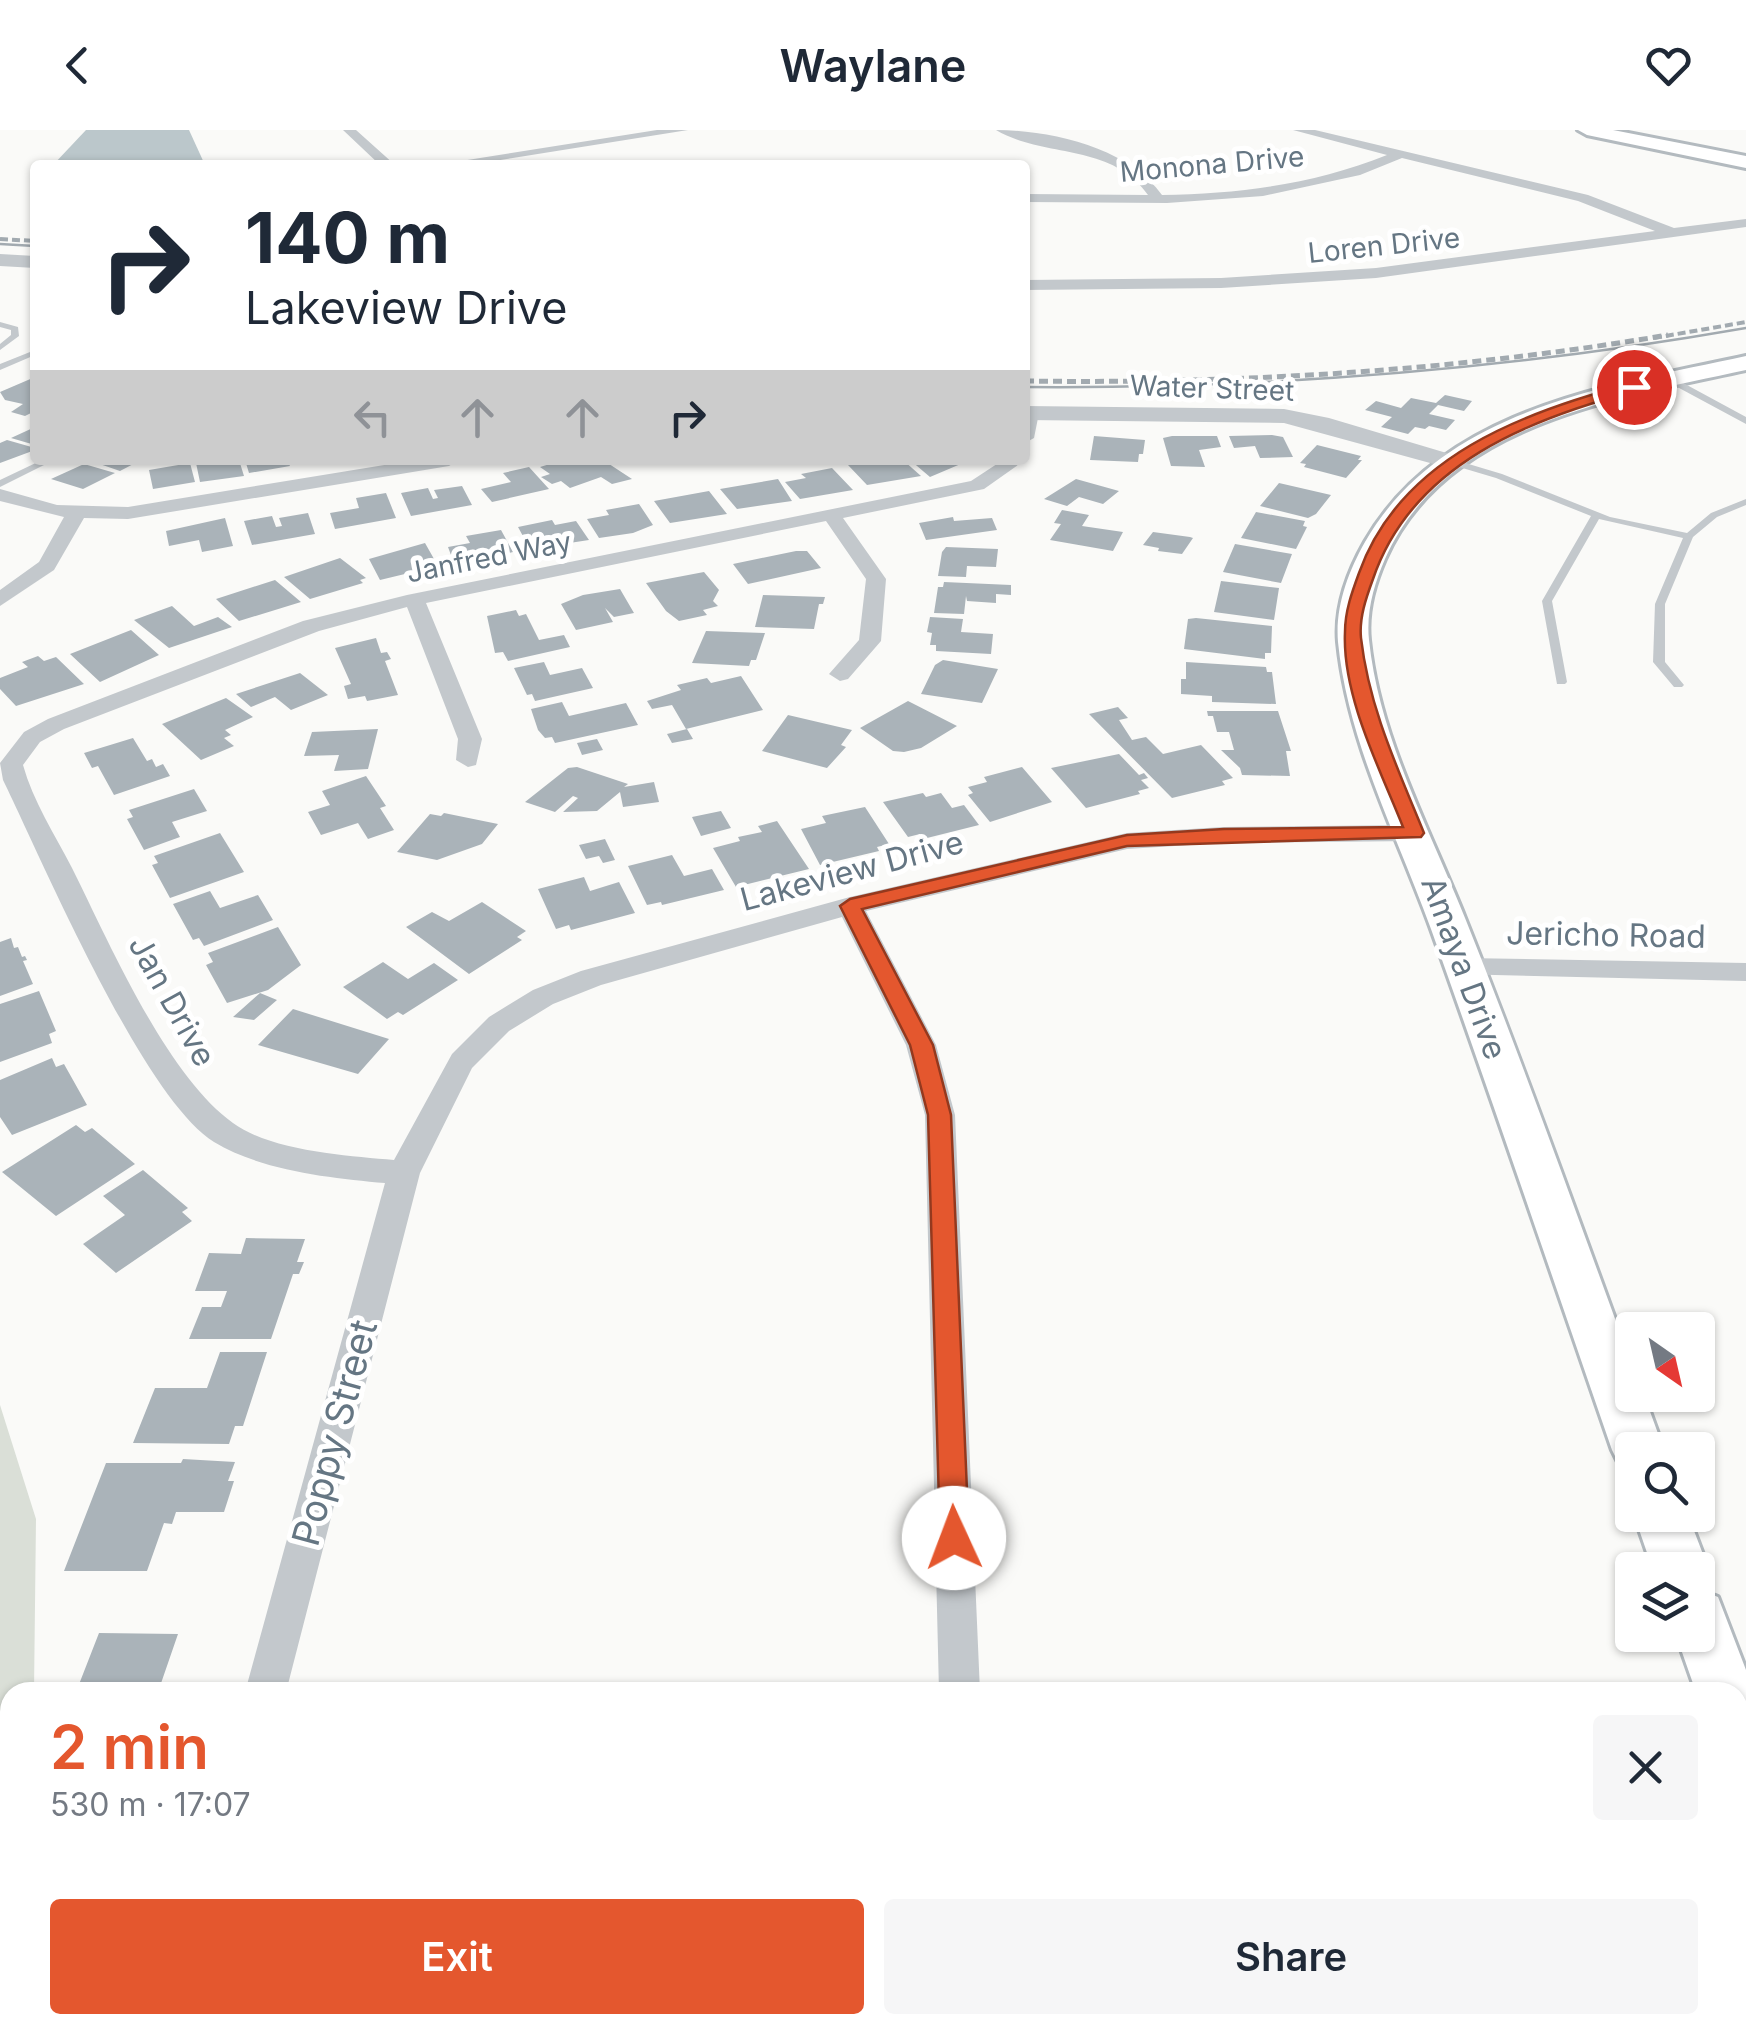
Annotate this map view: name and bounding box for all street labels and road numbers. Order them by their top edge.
street label: Monona Drive [1118,139,1306,189]
street label: Loren Drive [1306,220,1462,270]
street label: Water Street [1129,368,1295,408]
street label: Janfred Way [404,524,574,590]
street label: Lakeview Drive [736,822,968,919]
street label: Amaya Drive [1413,871,1516,1065]
street label: Jericho Road [1506,913,1706,956]
street label: Jan Drive [121,929,224,1073]
street label: Poppy Street [282,1315,386,1551]

